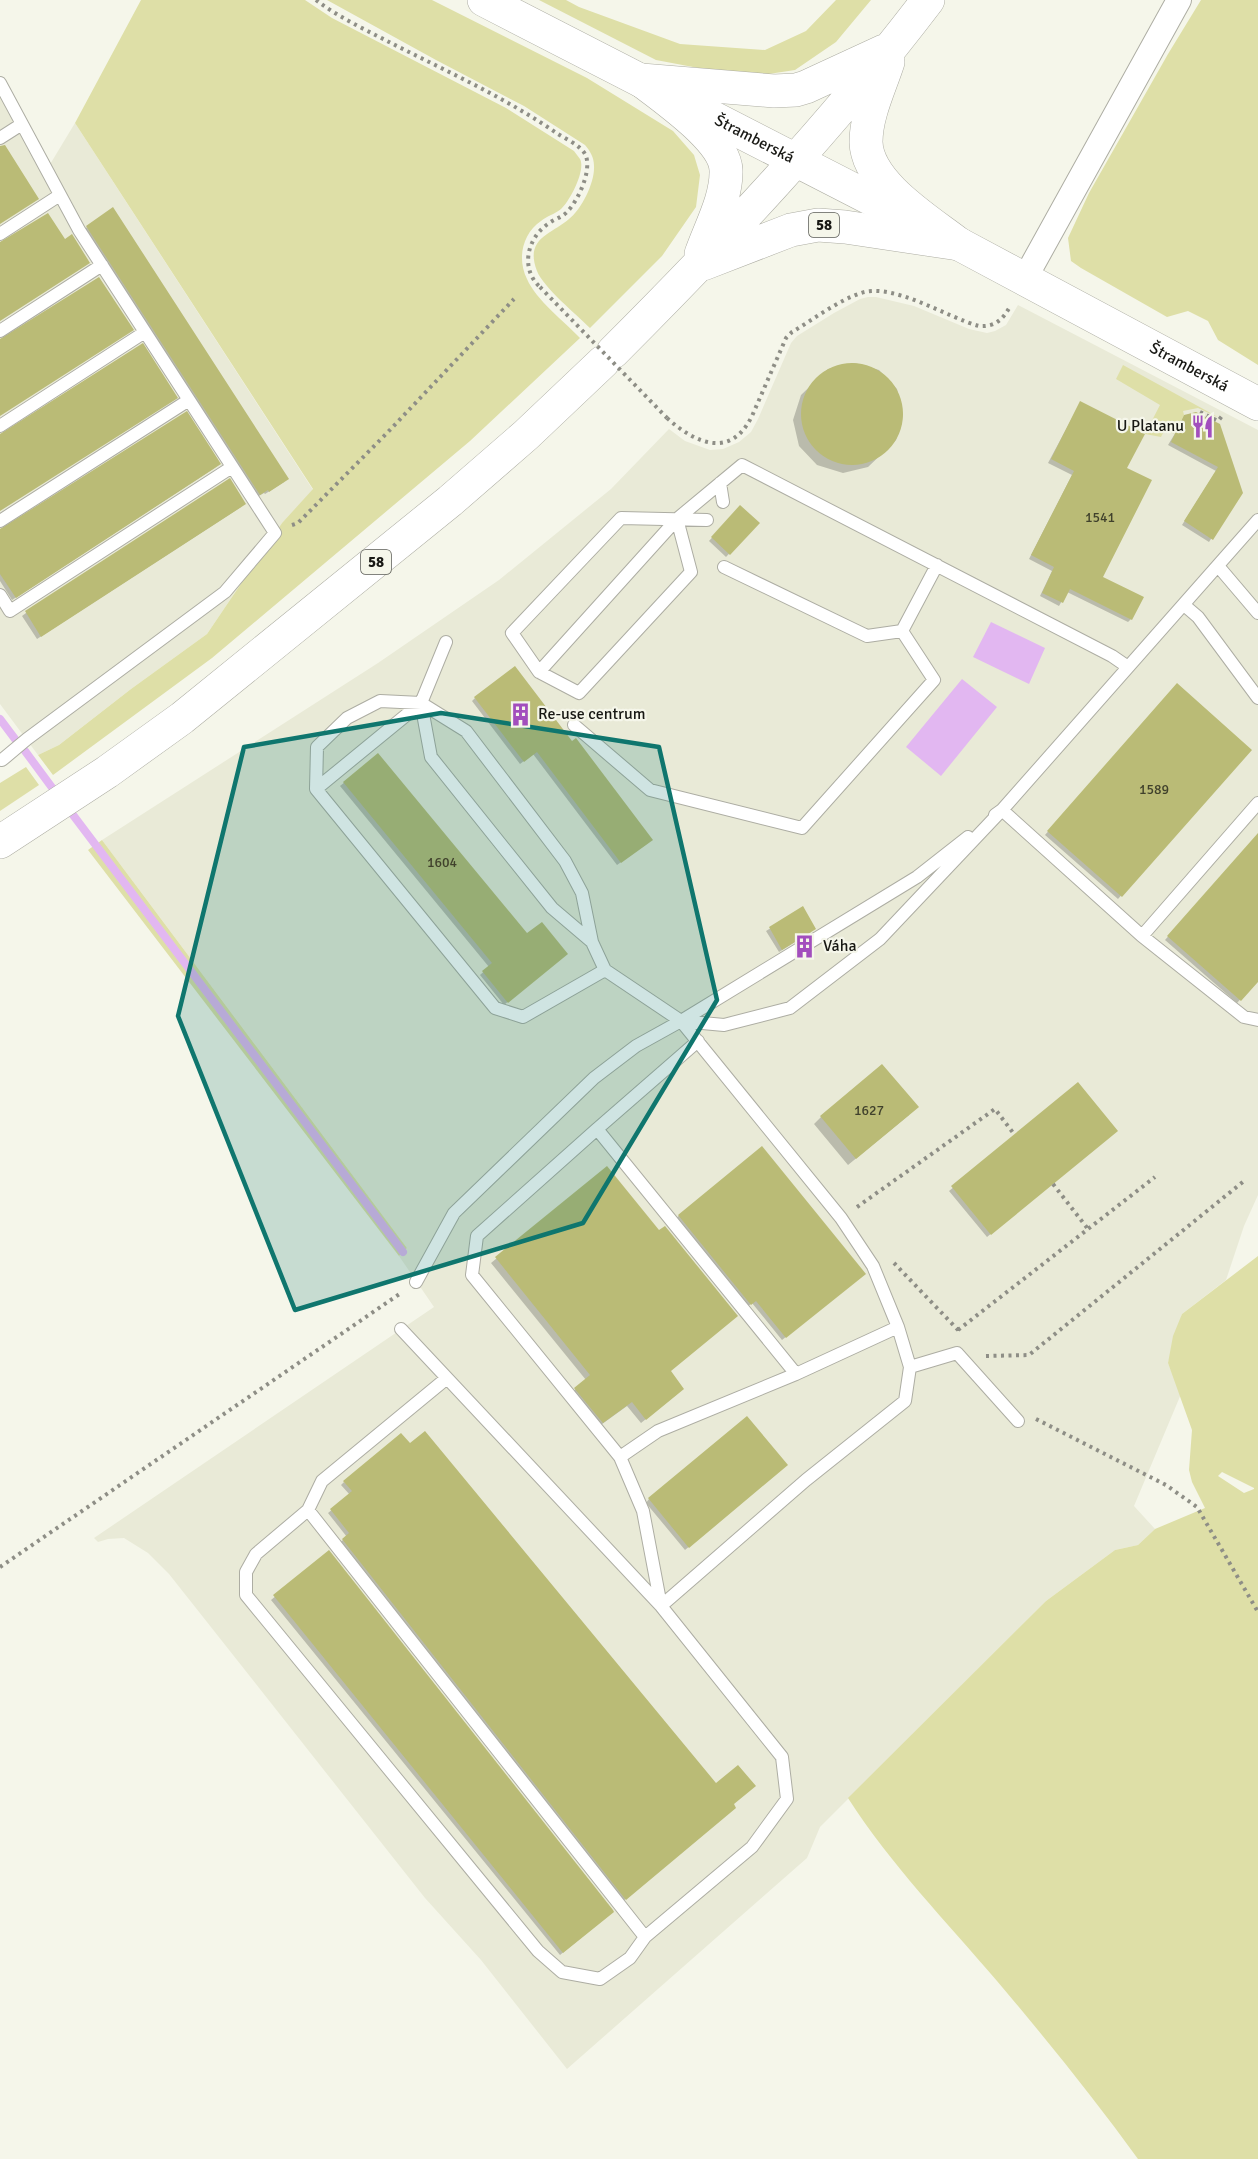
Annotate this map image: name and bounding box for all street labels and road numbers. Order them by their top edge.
street label: Štramberská [711,110,798,168]
road number: 58 [809,213,839,237]
street label: Štramberská [1146,338,1232,396]
road number: 58 [361,550,391,574]

